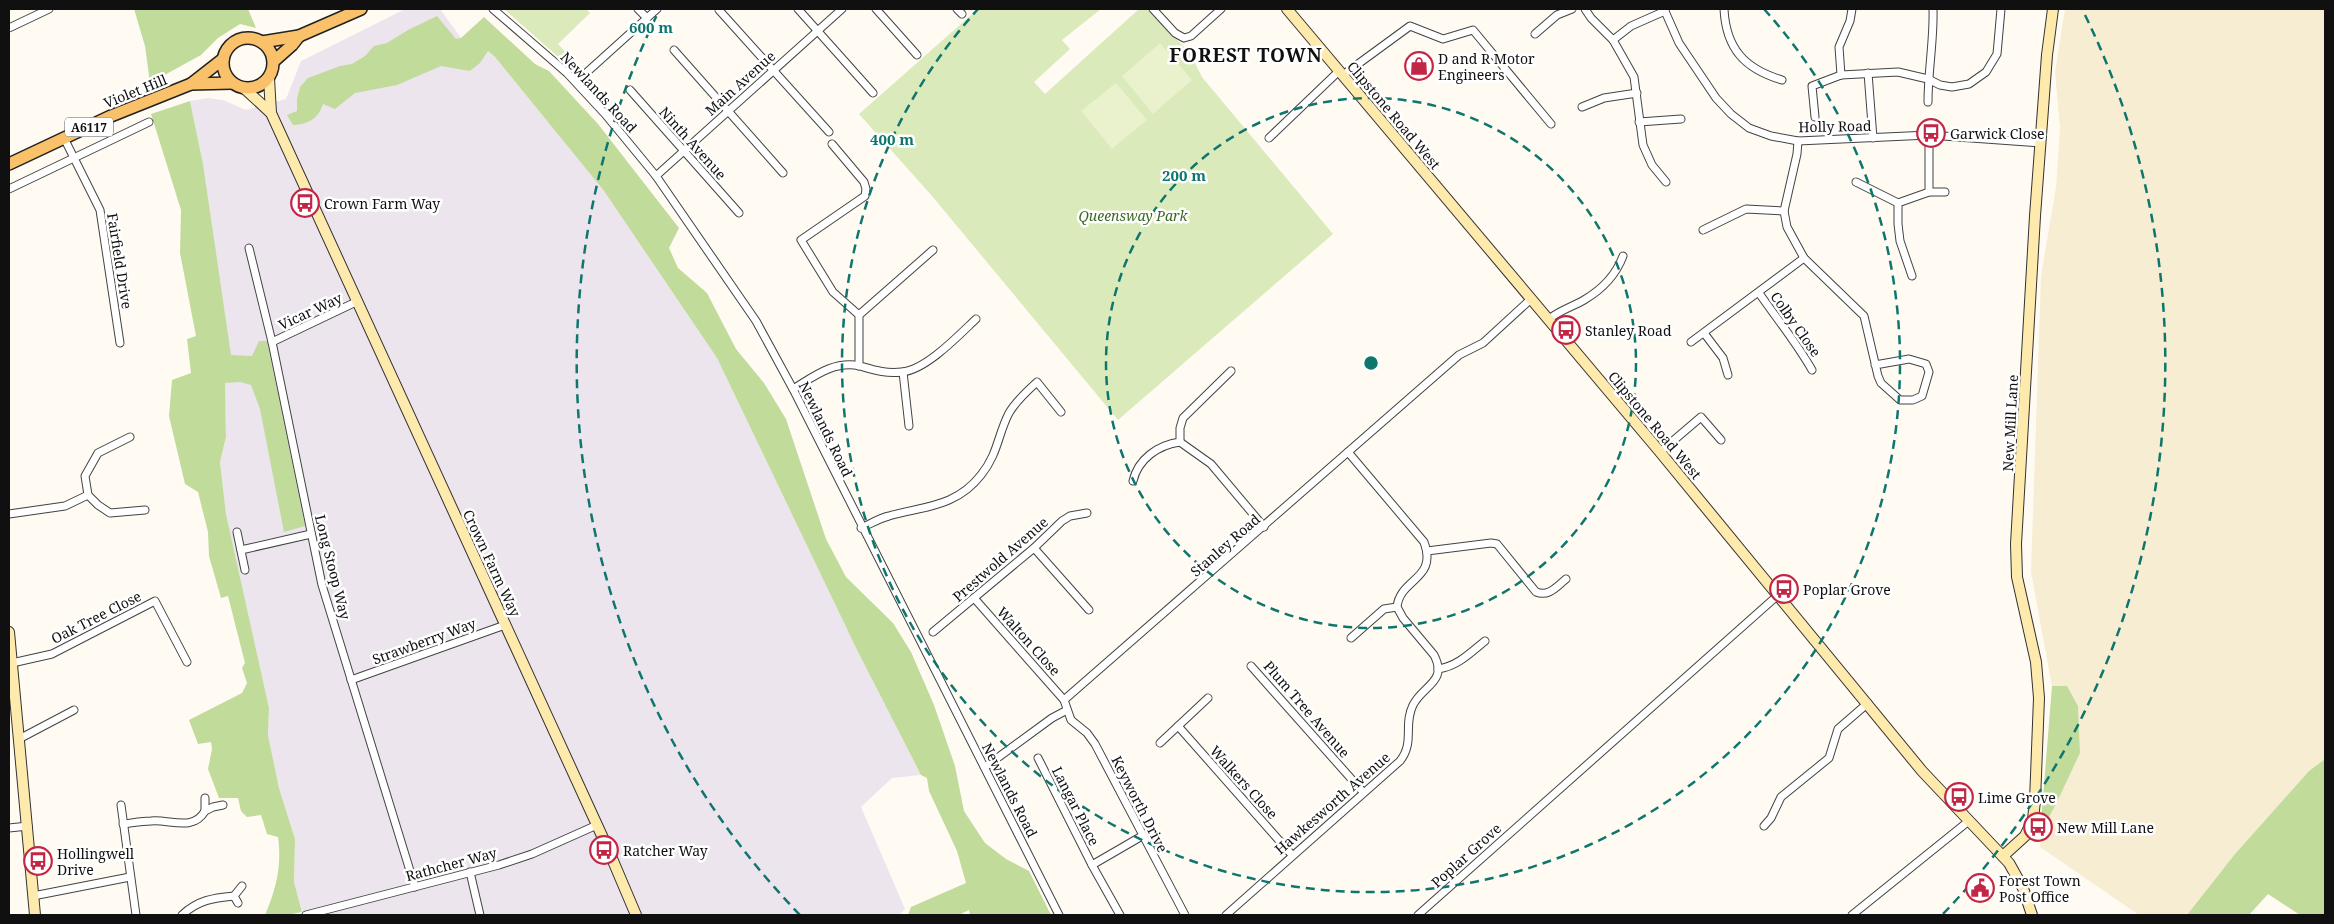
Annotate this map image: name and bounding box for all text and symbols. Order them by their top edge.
text: 600 m [629,17,673,37]
district label: FOREST TOWN [1169,42,1323,68]
street label: Main Avenue [701,46,779,120]
street label: Newlands Road [557,48,642,137]
place label: D and R Motor Engineers [1438,49,1535,84]
shop icon: D and R Motor Engineers [1404,51,1434,81]
street label: Clipstone Road West [1343,57,1445,173]
street label: Violet Hill [101,69,170,112]
street label: Ninth Avenue [655,103,731,183]
street label: Holly Road [1798,116,1872,136]
road number: A6117 [65,118,113,136]
bus stop icon: Garwick Close [1916,118,1946,148]
place label: Garwick Close [1950,124,2045,143]
text: 400 m [870,129,914,149]
text: 200 m [1162,165,1206,185]
bus stop icon: Crown Farm Way [290,188,320,218]
place label: Crown Farm Way [324,194,440,213]
park label: Queensway Park [1078,206,1189,225]
street label: Fairfield Drive [103,212,137,310]
street label: Vicar Way [275,288,345,334]
street label: Colby Close [1767,288,1825,360]
bus stop icon: Stanley Road [1551,315,1581,345]
place label: Stanley Road [1585,321,1672,340]
centre of rings [1362,354,1380,372]
street label: Clipstone Road West [1604,367,1706,483]
street label: New Mill Lane [1998,374,2022,472]
street label: Newlands Road [795,378,857,480]
street label: Crown Farm Way [459,506,525,620]
street label: Stanley Road [1186,509,1264,581]
street label: Prestwold Avenue [948,512,1052,606]
street label: Long Stoop Way [311,513,355,621]
bus stop icon: Poplar Grove [1769,574,1799,604]
place label: Poplar Grove [1803,580,1891,599]
street label: Oak Tree Close [48,586,144,648]
street label: Walton Close [993,603,1065,679]
street label: Strawberry Way [370,613,478,669]
street label: Plum Tree Avenue [1260,657,1354,761]
street label: Newlands Road [978,739,1042,841]
street label: Walkers Close [1206,741,1282,823]
street label: Hawkesworth Avenue [1270,748,1394,858]
street label: Keyworth Drive [1107,752,1173,856]
street label: Langar Place [1048,763,1104,849]
bus stop icon: Lime Grove [1944,782,1974,812]
place label: Lime Grove [1978,788,2056,807]
bus stop icon: New Mill Lane [2023,812,2053,842]
place label: New Mill Lane [2057,818,2154,837]
street label: Poplar Grove [1427,819,1505,891]
bus stop icon: Ratcher Way [589,835,619,865]
place label: Ratcher Way [623,841,708,860]
street label: Rathcher Way [403,843,499,885]
place label: Hollingwell Drive [57,844,135,879]
bus stop icon: Hollingwell Drive [23,846,53,876]
place label: Forest Town Post Office [1999,871,2081,906]
public building icon: Forest Town Post Office [1965,873,1995,903]

